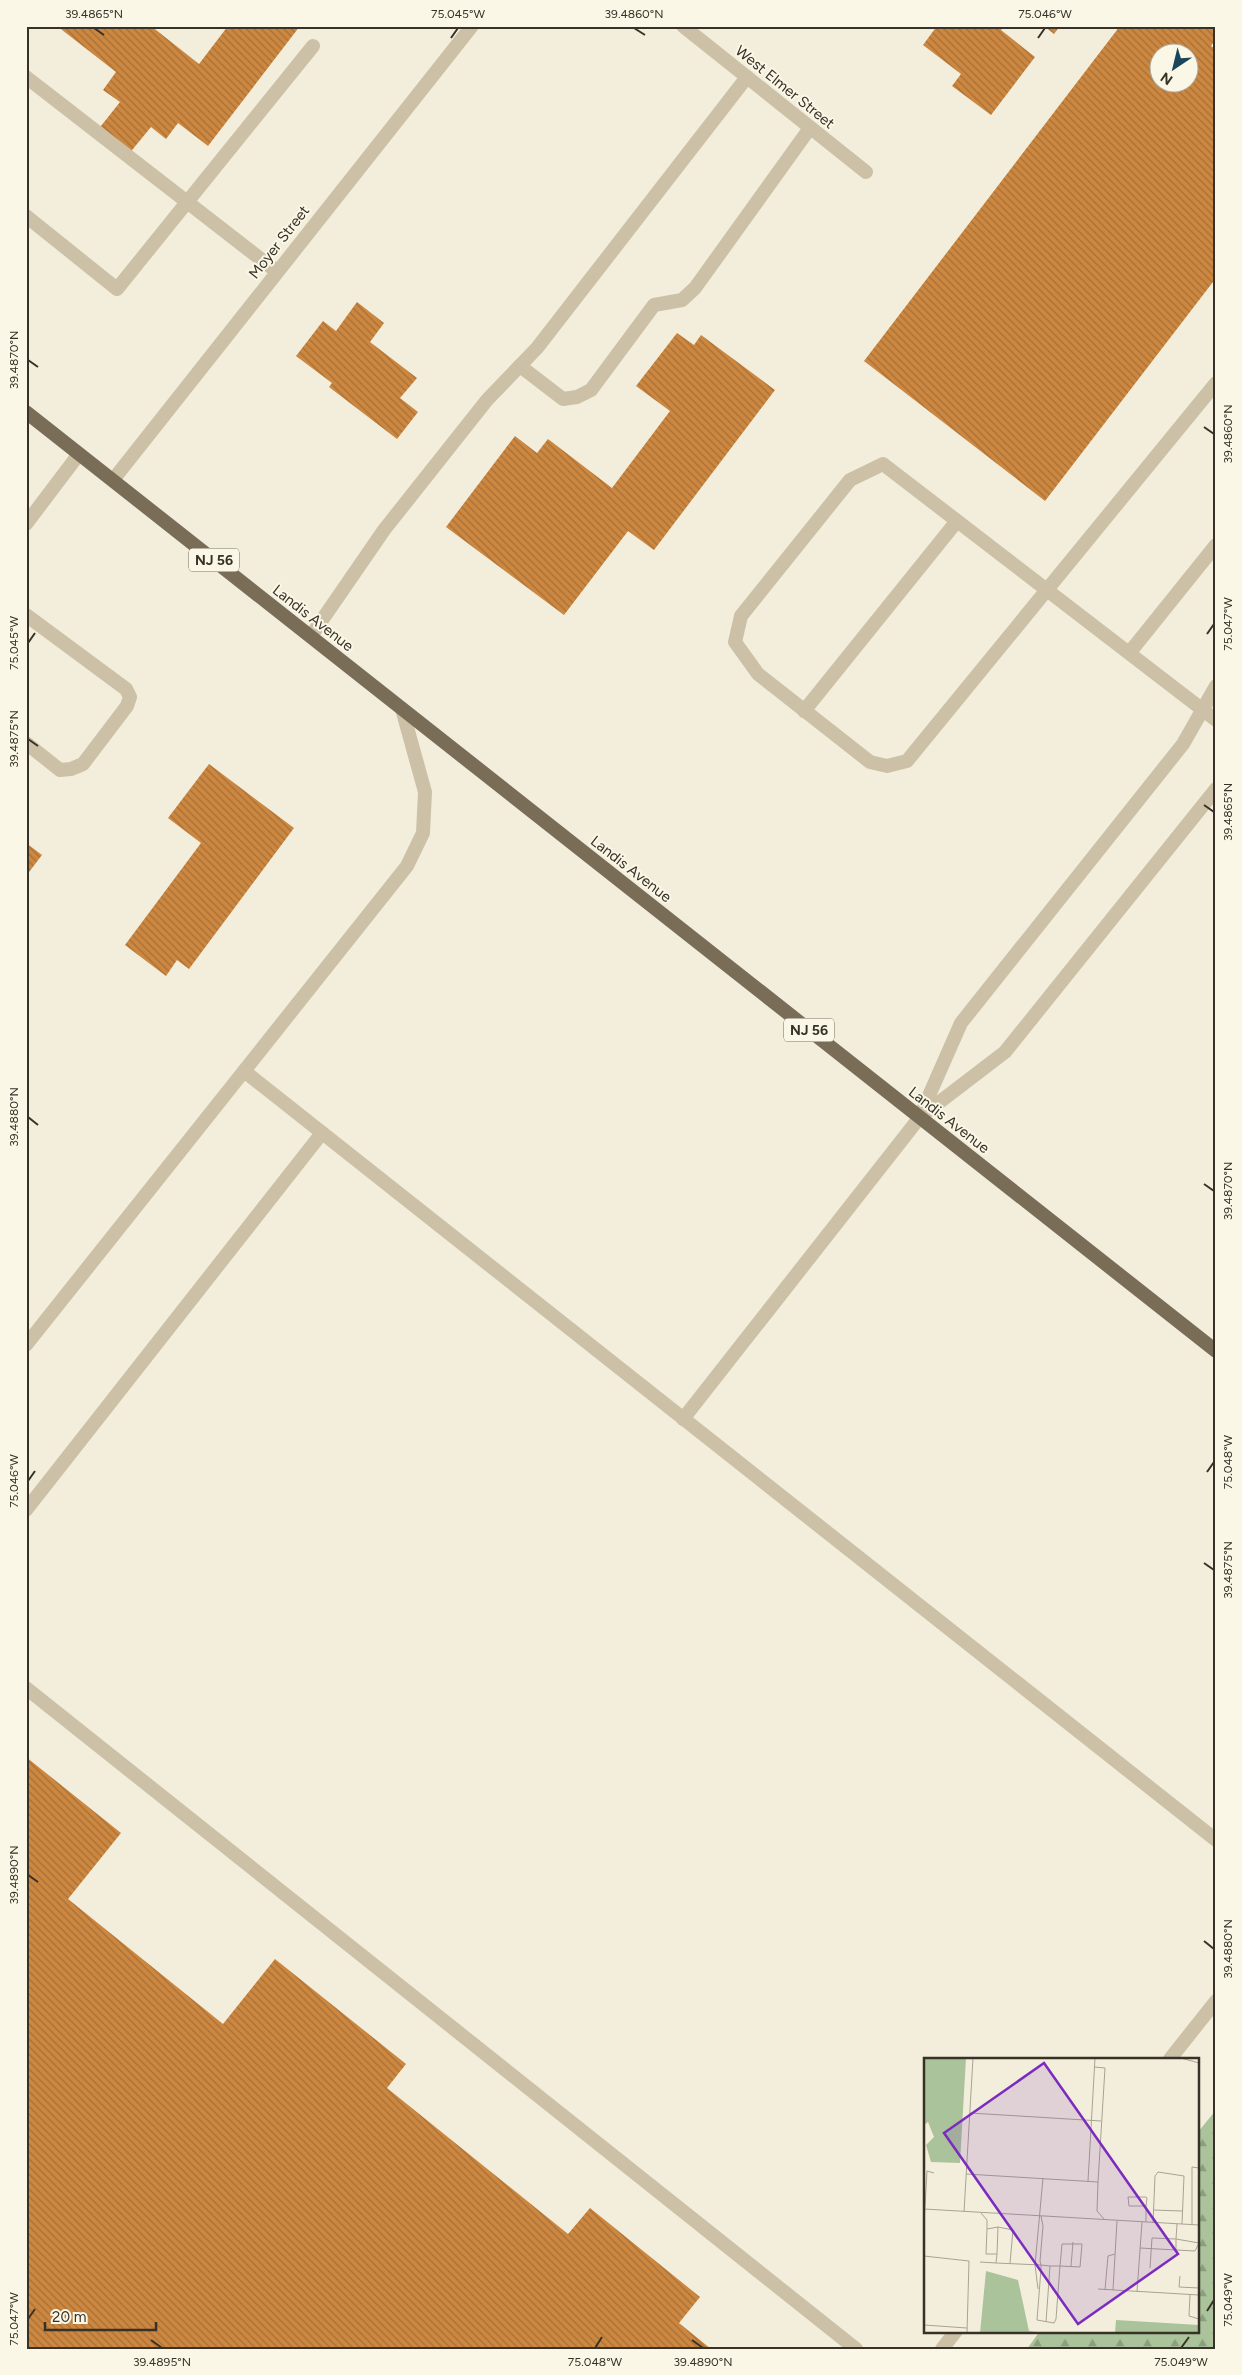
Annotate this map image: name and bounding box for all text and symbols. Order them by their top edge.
text: 39.4865°N [65,7,123,21]
text: 75.045°W [431,7,485,21]
text: 39.4860°N [605,7,663,21]
text: 75.046°W [1018,7,1072,21]
street label: West Elmer Street [732,42,838,133]
north arrow [1150,42,1200,92]
text: N [1158,68,1176,88]
street label: Moyer Street [245,202,313,282]
text: 39.4870°N [7,331,21,389]
text: 39.4860°N [1221,405,1235,463]
road number: NJ 56 [189,548,239,572]
street label: Landis Avenue [269,581,357,655]
text: 75.047°W [1221,597,1235,651]
text: 75.045°W [7,616,21,670]
text: 39.4875°N [7,710,21,768]
text: 39.4865°N [1221,783,1235,841]
street label: Landis Avenue [587,832,675,906]
road number: NJ 56 [784,1018,834,1042]
street label: Landis Avenue [905,1083,993,1157]
text: 39.4880°N [7,1087,21,1147]
text: 39.4870°N [1221,1162,1235,1220]
text: 75.048°W [1221,1434,1235,1489]
text: 75.046°W [7,1454,21,1508]
text: 39.4875°N [1221,1541,1235,1599]
text: 39.4890°N [7,1846,21,1904]
text: 39.4880°N [1221,1919,1235,1979]
inset map [924,2058,1200,2332]
text: 75.049°W [1221,2273,1235,2327]
text: 75.047°W [7,2292,21,2346]
scale bar [45,2300,156,2332]
text: 20 m [52,2308,86,2326]
text: 39.4895°N [133,2355,191,2369]
text: 75.048°W [568,2355,623,2369]
text: 39.4890°N [674,2355,732,2369]
text: 75.049°W [1154,2355,1208,2369]

